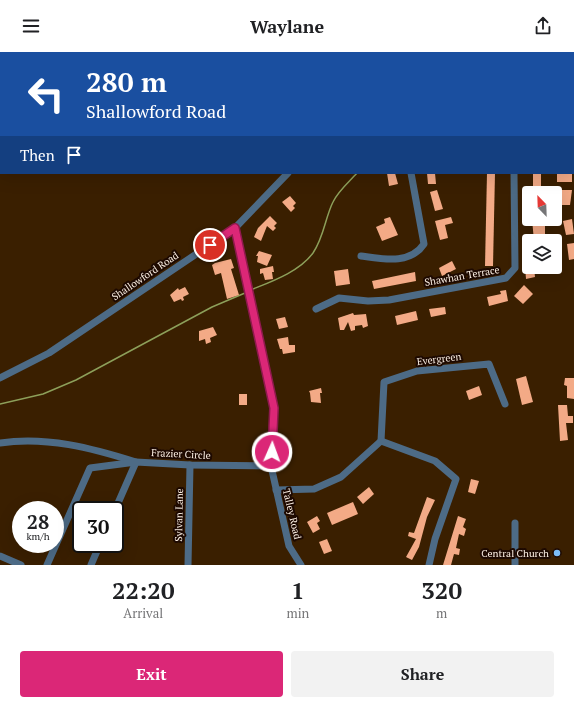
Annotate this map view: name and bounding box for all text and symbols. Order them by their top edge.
text: Waylane [250,14,324,38]
icon: menu [20,15,42,37]
icon: share [532,15,554,37]
text: 280 m [86,63,167,100]
icon: left [20,68,72,120]
text: Shallowford Road [86,99,226,123]
icon: arrive [63,144,85,166]
text: Then [20,145,55,165]
north arrow [522,186,562,226]
map controls [522,186,562,274]
pin [193,228,227,262]
icon: arrive [199,234,221,256]
button: layers [522,234,562,274]
street label: Shallowford Road [109,249,181,303]
street label: Shawhan Terrace [424,263,500,289]
street label: Evergreen [416,350,462,368]
position arrow [251,431,293,473]
street label: Frazier Circle [151,446,211,462]
street label: Talley Road [280,487,304,541]
street label: Sylvan Lane [172,488,186,542]
speed limit sign: 30 [72,501,124,553]
text: 28 [27,508,49,535]
text: km/h [26,530,50,543]
place label: Central Church [481,547,549,560]
marker: Central Church [552,548,562,558]
text: 22:20 [112,574,174,606]
text: 1 [291,574,305,606]
text: 320 [421,574,462,606]
text: Arrival [123,604,163,622]
text: min [286,604,309,622]
text: m [436,604,447,622]
button: Exit [20,651,283,697]
button: Share [291,651,554,697]

